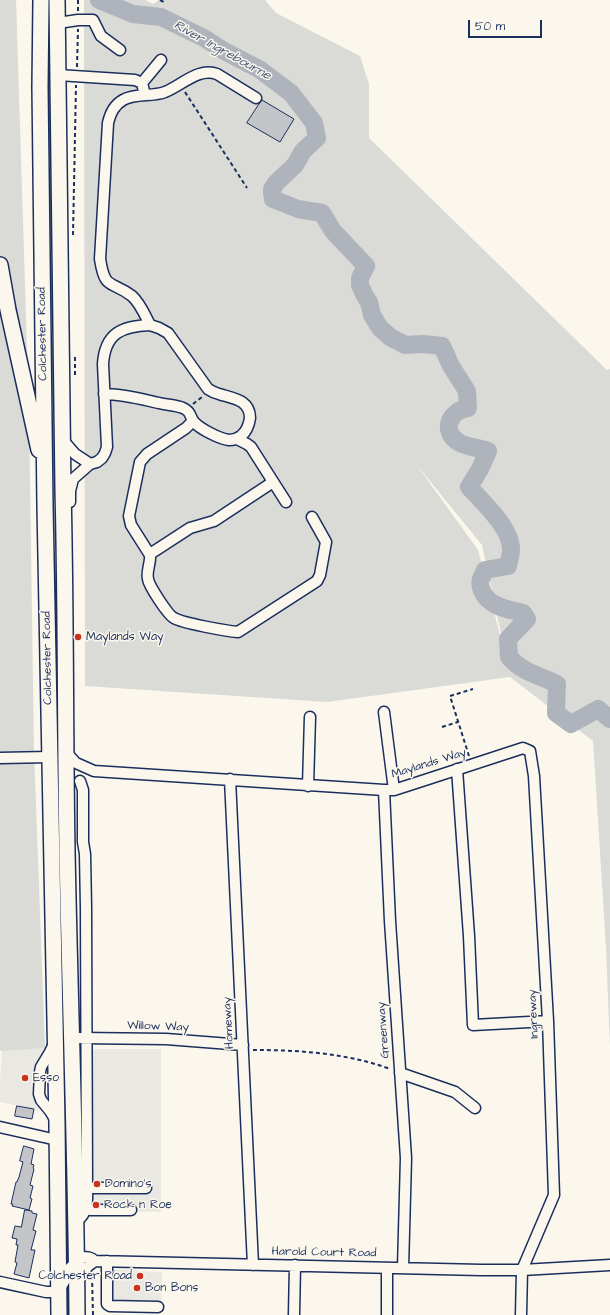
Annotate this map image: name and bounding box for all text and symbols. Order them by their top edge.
scale bar [470,12,544,38]
water label: River Ingrebourne [171,18,273,84]
text: 50 m [475,18,505,35]
street label: Colchester Road [35,287,51,381]
street label: Colchester Road [40,611,56,705]
place label: Maylands Way [86,630,164,644]
marker: Maylands Way [73,632,83,642]
street label: Maylands Way [390,746,468,782]
street label: Ingreway [526,989,542,1039]
street label: Homeway [220,997,238,1049]
street label: Greenway [375,1001,393,1059]
street label: Willow Way [127,1019,189,1035]
place label: Esso [33,1071,59,1085]
marker: Esso [20,1073,30,1083]
place label: Domino's [105,1177,151,1191]
marker: Domino's [92,1179,102,1189]
place label: Rock n Roe [104,1198,172,1212]
marker: Rock n Roe [91,1200,101,1210]
street label: Harold Court Road [271,1245,377,1261]
place label: Colchester Road [38,1269,132,1283]
marker: Colchester Road [135,1271,145,1281]
place label: Bon Bons [145,1281,198,1295]
marker: Bon Bons [132,1283,142,1293]

